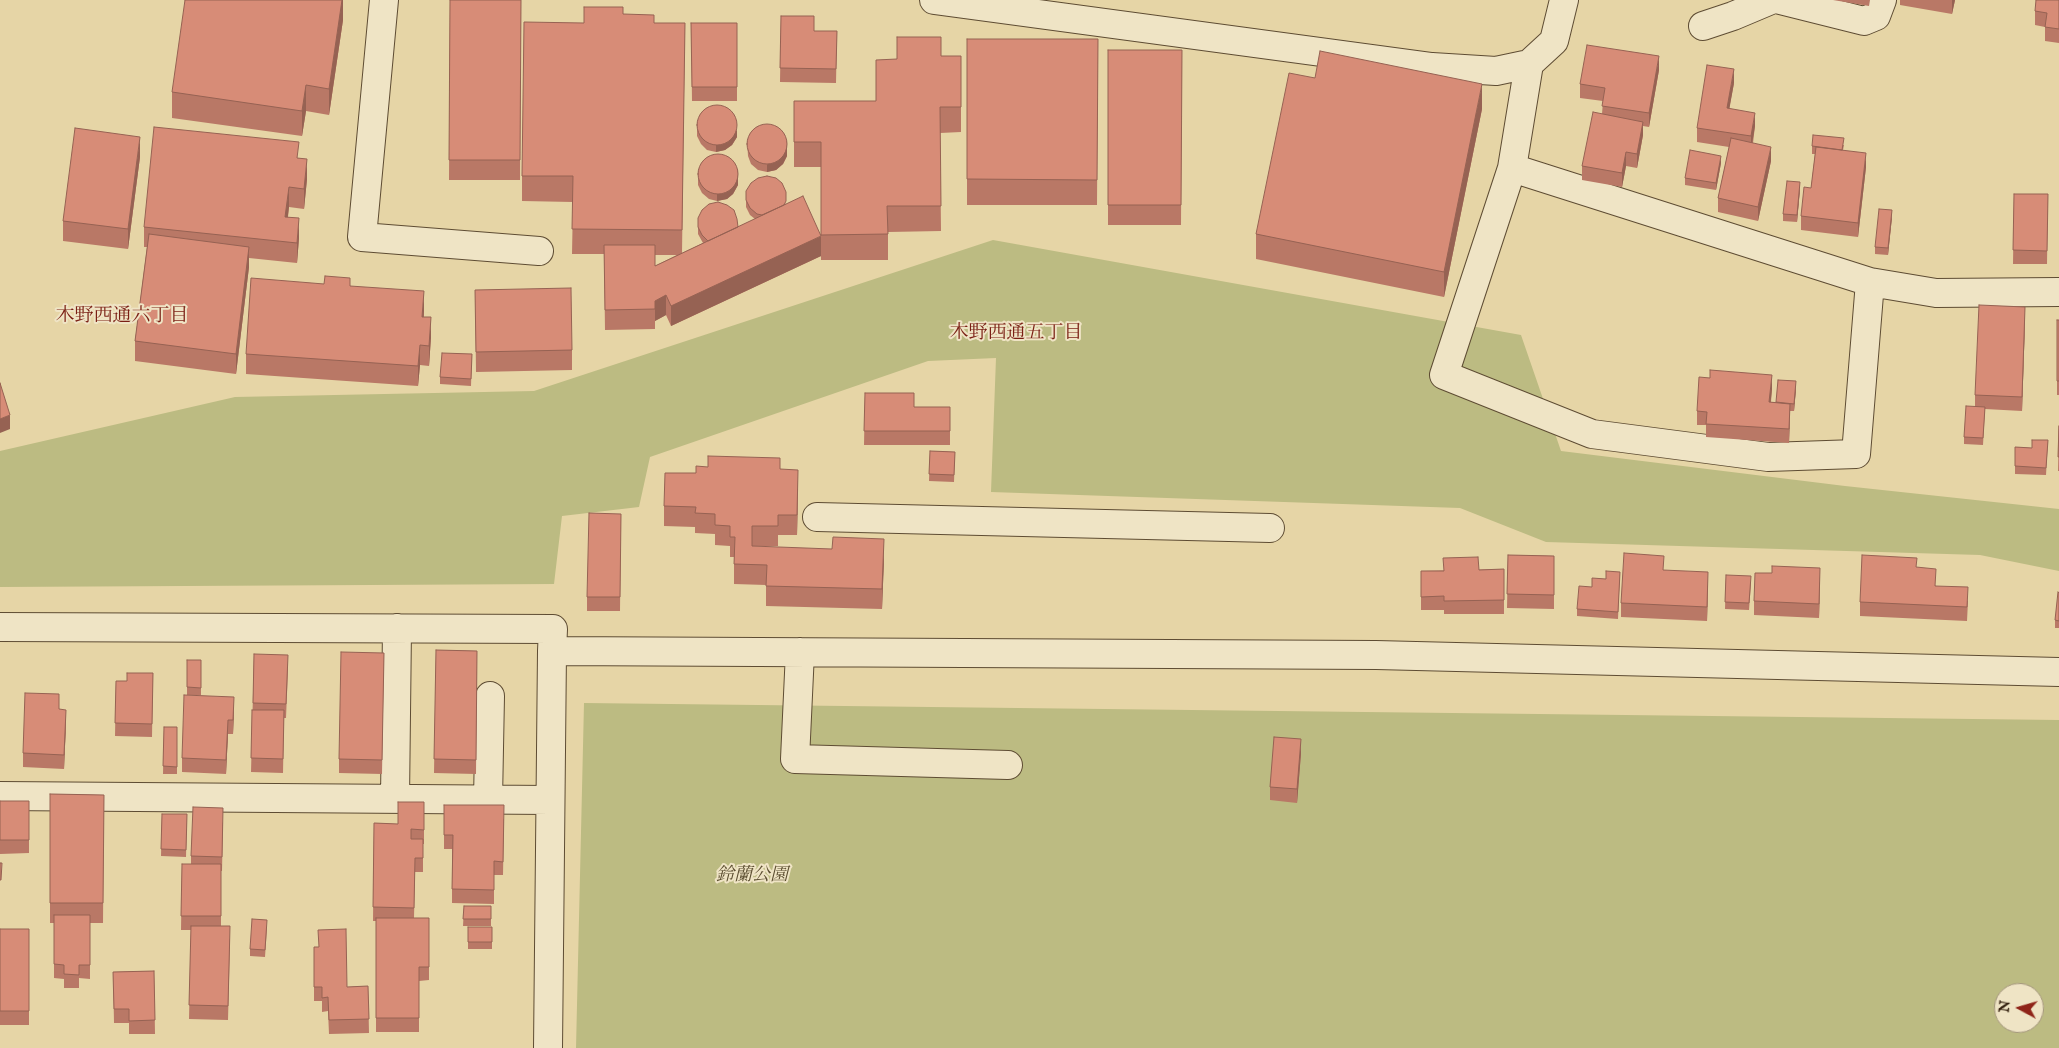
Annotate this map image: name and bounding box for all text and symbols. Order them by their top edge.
district label: 木野西通六丁目 [56,306,188,328]
district label: 木野西通五丁目 [950,323,1082,345]
park label: 鈴蘭公園 [716,865,788,887]
north arrow [1994,983,2044,1033]
text: N [1995,1000,2015,1014]

